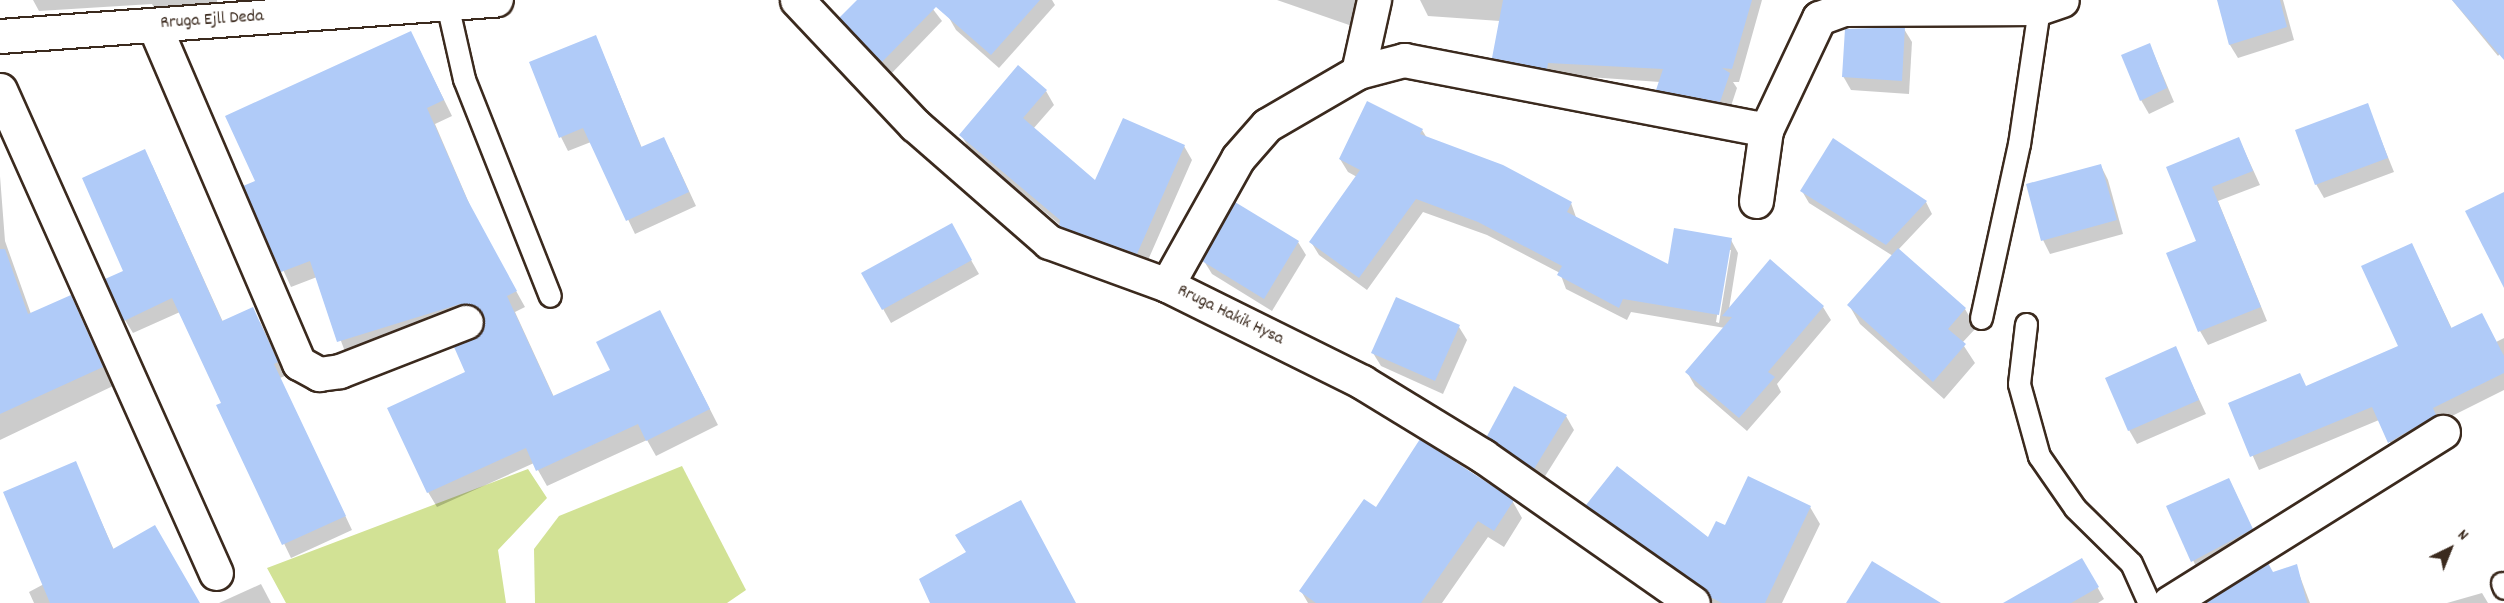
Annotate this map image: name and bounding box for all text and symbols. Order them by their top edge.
street label: Rruga Ejll Deda [160,7,264,35]
street label: Rruga Hakik Hysa [1173,281,1287,351]
north arrow [2420,519,2480,579]
text: N [2452,524,2473,547]

